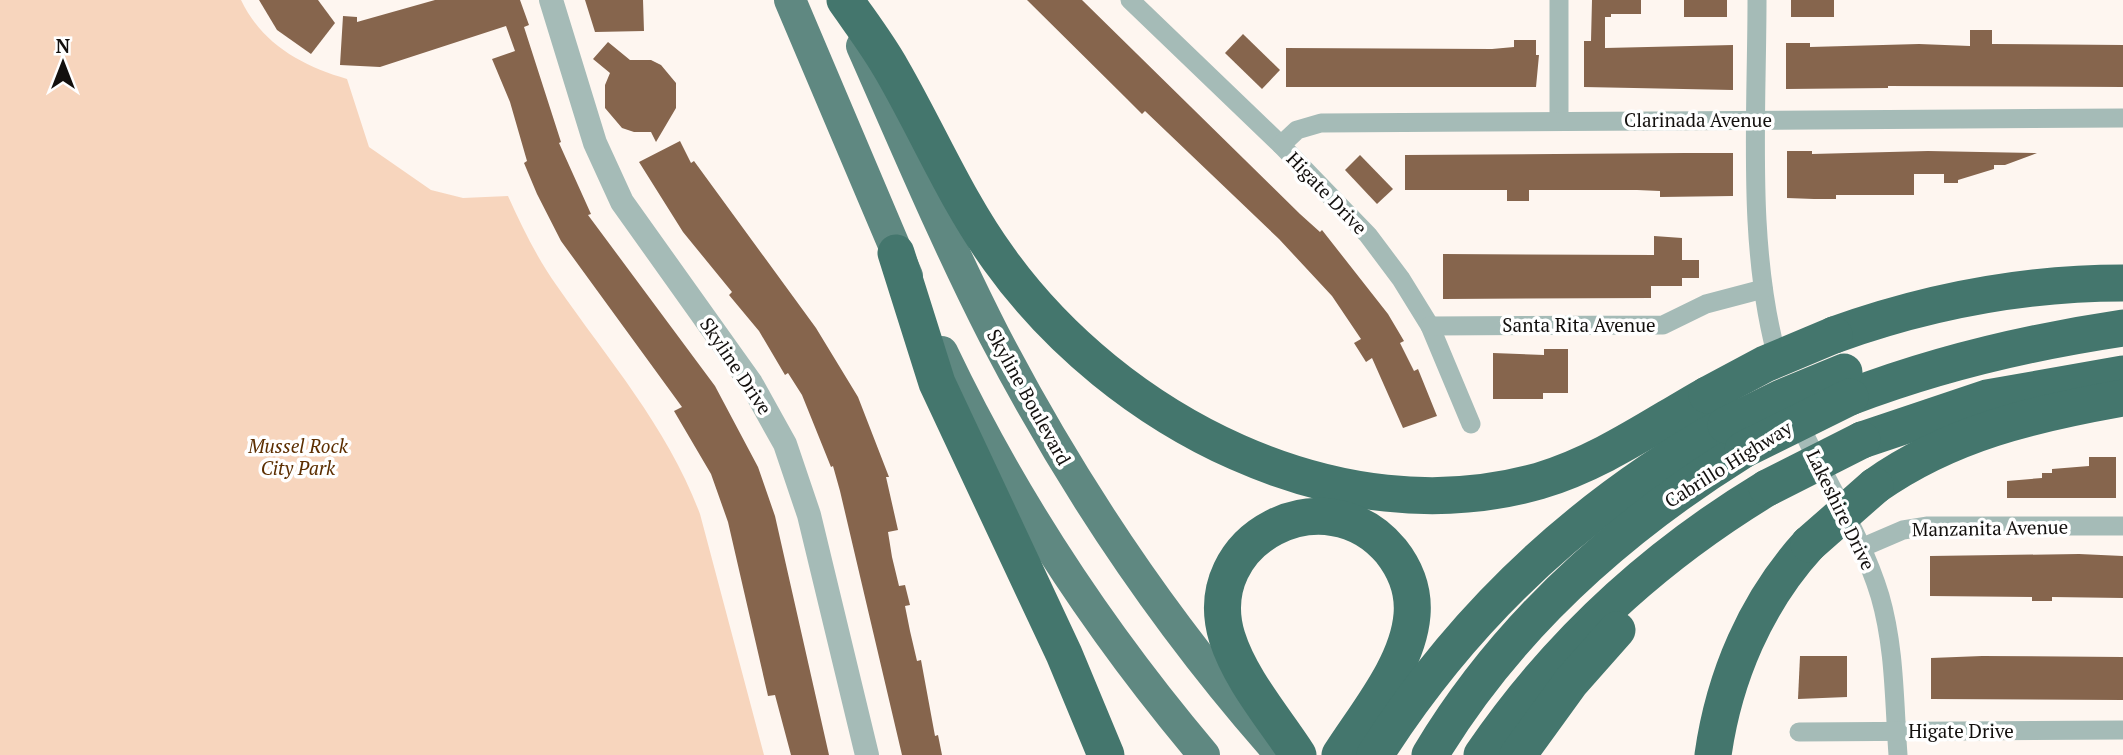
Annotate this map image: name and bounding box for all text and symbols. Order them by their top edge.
north arrow [28,28,98,98]
text: N [56,33,71,58]
street label: Clarinada Avenue [1624,107,1772,132]
street label: Higate Drive [1282,146,1373,239]
street label: Skyline Drive [695,312,778,419]
street label: Santa Rita Avenue [1502,312,1656,337]
street label: Skyline Boulevard [982,324,1077,469]
street label: Cabrillo Highway [1659,414,1796,513]
park label: Mussel Rock City Park [247,433,349,480]
street label: Lakeshire Drive [1801,445,1881,574]
street label: Manzanita Avenue [1912,514,2068,541]
street label: Higate Drive [1908,718,2014,743]

